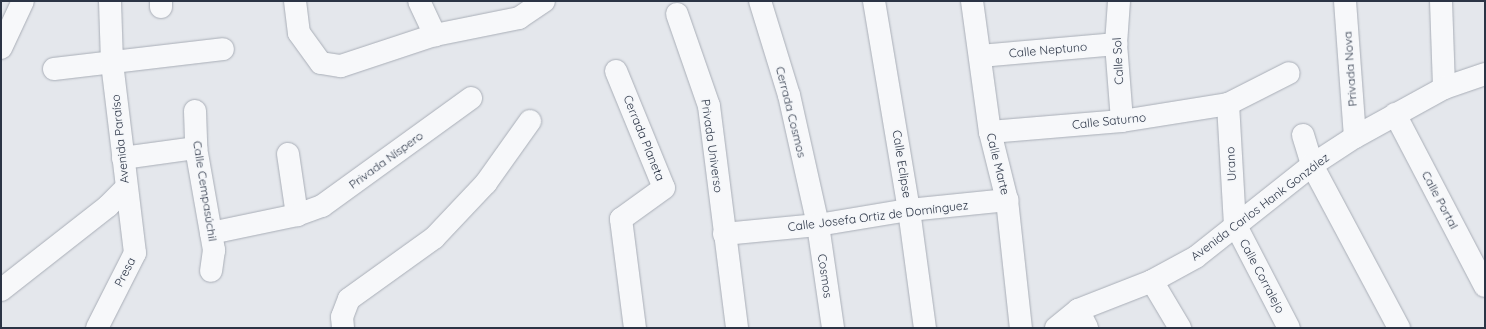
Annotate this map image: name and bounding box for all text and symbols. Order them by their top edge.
street label: Privada Nova [1340,31,1360,107]
street label: Calle Sol [1110,37,1126,85]
street label: Calle Neptuno [1008,39,1088,61]
street label: Cerrada Cosmos [773,65,809,159]
street label: Cerrada Planeta [620,93,668,183]
street label: Avenida Paraíso [108,94,132,184]
street label: Privada Universo [698,98,726,194]
street label: Calle Saturno [1071,110,1147,132]
street label: Privada Níspero [346,128,426,192]
street label: Calle Eclipse [890,129,914,199]
street label: Calle Marte [983,132,1013,196]
street label: Calle Cempasúchil [190,140,220,242]
street label: Urano [1223,146,1239,182]
street label: Avenida Carlos Hank González [1188,150,1332,264]
street label: Calle Portal [1419,169,1461,231]
street label: Calle Josefa Ortiz de Domínguez [787,198,969,234]
street label: Calle Corralejo [1236,236,1288,316]
street label: Cosmos [815,253,835,299]
street label: Presa [111,255,139,289]

